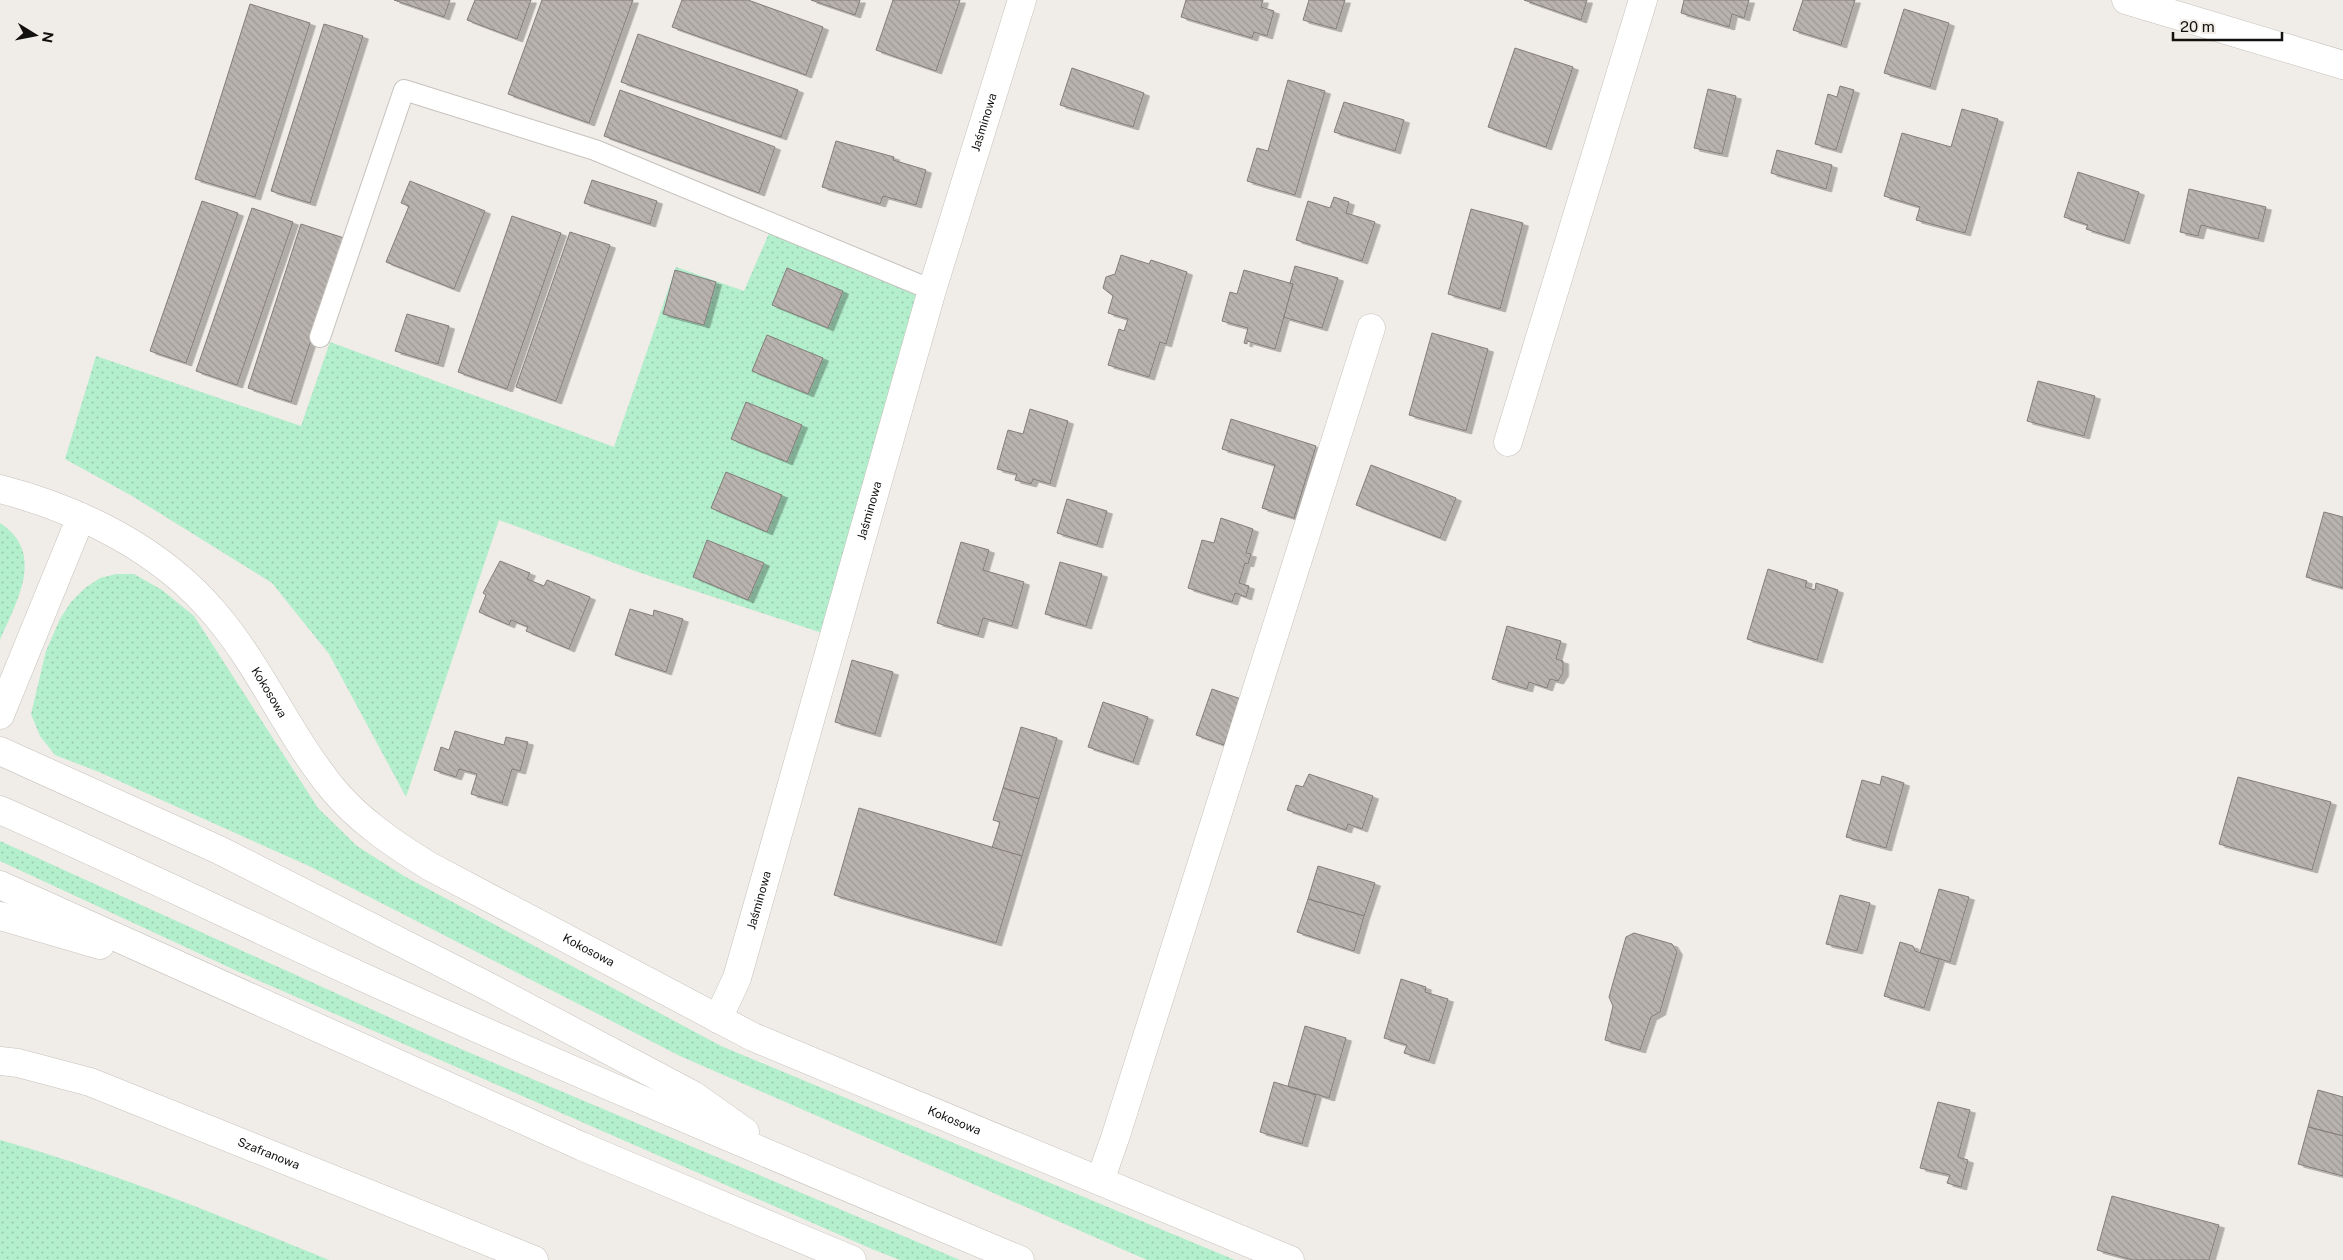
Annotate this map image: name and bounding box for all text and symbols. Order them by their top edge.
north arrow [10,10,60,60]
scale bar [2173,10,2282,42]
text: 20 m [2180,18,2215,35]
text: N [39,30,57,44]
street label: Jaśminowa [968,91,1000,153]
street label: Jaśminowa [855,480,884,542]
street label: Kokosowa [248,665,290,720]
street label: Jaśminowa [744,869,774,931]
street label: Kokosowa [560,931,617,970]
street label: Kokosowa [926,1103,983,1138]
street label: Szafranowa [236,1135,302,1172]

